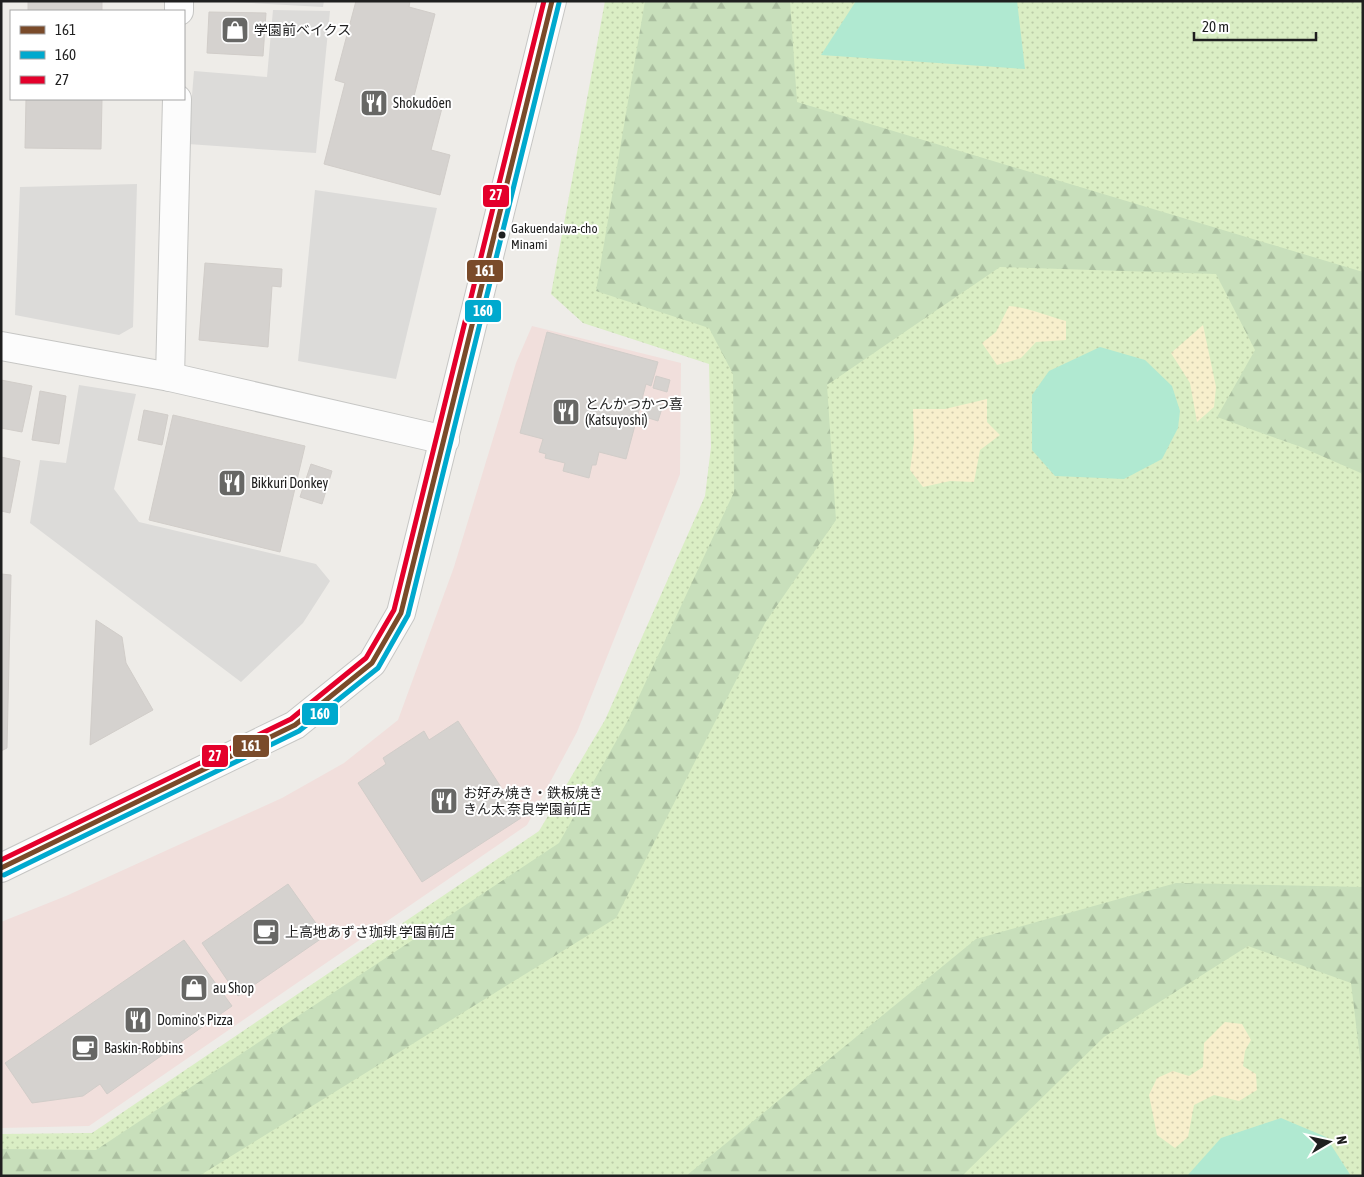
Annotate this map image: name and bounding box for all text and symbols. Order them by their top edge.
legend [10,10,185,100]
scale bar [1194,10,1316,42]
shop icon: 学園前ベイクス [220,15,250,45]
text: 20 m [1202,18,1229,35]
text: 161 [55,21,76,38]
place label: 学園前ベイクス [254,22,351,38]
text: 160 [55,46,76,63]
text: 27 [55,71,69,88]
restaurant icon: Shokudōen [359,88,389,118]
place label: Shokudōen [393,95,452,111]
line badge: 27 [482,184,510,208]
text: 27 [489,187,503,203]
place label: Gakuendaiwa-cho Minami [511,221,598,252]
marker: Gakuendaiwa-cho Minami [497,230,507,240]
line badge: 161 [466,259,504,283]
text: 161 [475,263,495,279]
line badge: 160 [464,299,502,323]
text: 160 [473,303,493,319]
place label: とんかつかつ喜 (Katsuyoshi) [585,396,683,428]
restaurant icon: とんかつかつ喜 (Katsuyoshi) [551,397,581,427]
restaurant icon: Bikkuri Donkey [217,468,247,498]
place label: Bikkuri Donkey [251,475,329,491]
line badge: 160 [301,702,339,726]
text: 160 [310,706,330,722]
line badge: 161 [232,734,270,758]
text: 161 [241,738,261,754]
line badge: 27 [201,744,229,768]
text: 27 [208,748,222,764]
place label: お好み焼き・鉄板焼き きん太 奈良学園前店 [463,785,603,817]
restaurant icon: お好み焼き・鉄板焼き きん太 奈良学園前店 [429,786,459,816]
cafe icon: 上高地あずさ珈琲 学園前店 [251,917,281,947]
place label: 上高地あずさ珈琲 学園前店 [285,924,455,940]
shop icon: au Shop [179,973,209,1003]
place label: au Shop [213,980,254,996]
restaurant icon: Domino's Pizza [123,1005,153,1035]
place label: Domino's Pizza [157,1012,233,1028]
cafe icon: Baskin-Robbins [70,1033,100,1063]
place label: Baskin-Robbins [104,1040,183,1056]
north arrow [1304,1117,1354,1167]
text: N [1333,1135,1350,1145]

